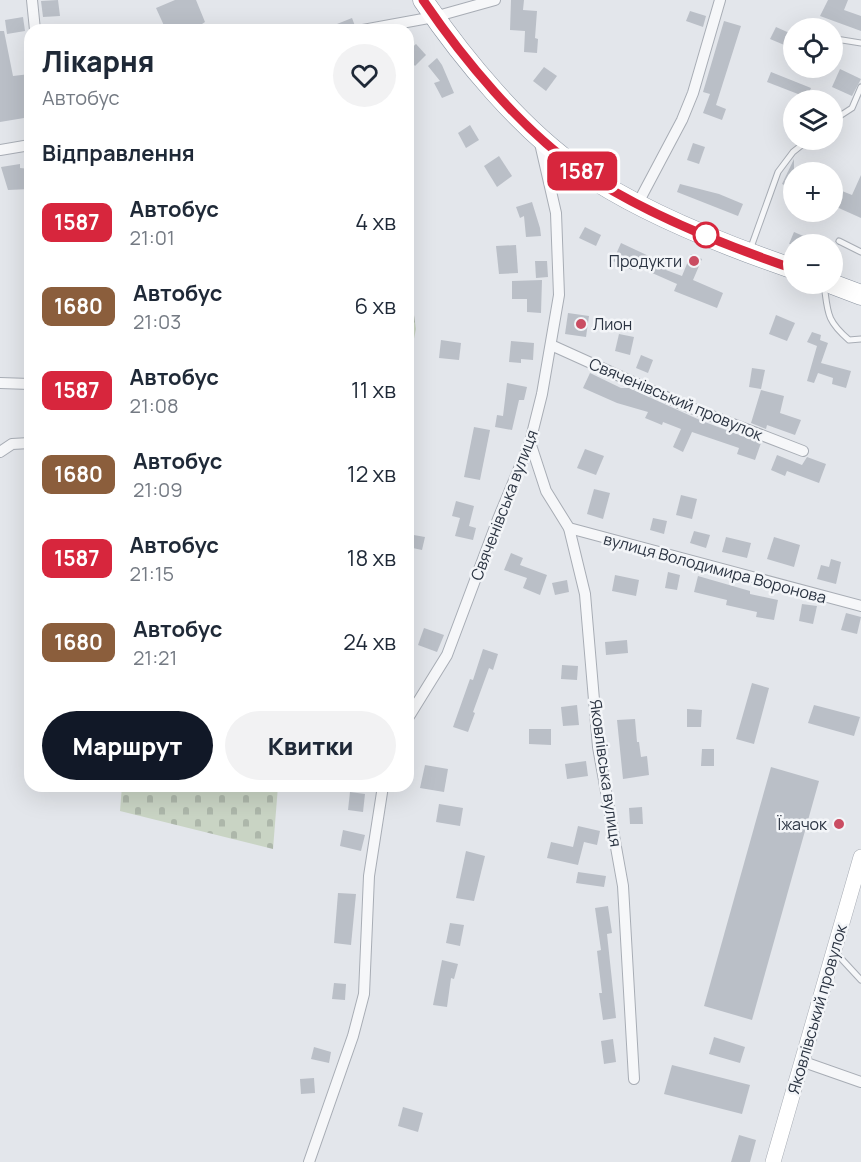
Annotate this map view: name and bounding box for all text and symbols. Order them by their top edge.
map controls [783,18,843,294]
button: locate [783,18,843,78]
text: Лікарня [42,42,154,80]
button: heart [333,44,396,107]
text: Автобус [42,84,120,111]
button: layers [783,90,843,150]
text: Відправлення [42,138,195,168]
line badge: 1587 [540,152,624,190]
text: 1587 [559,157,605,185]
button: + [783,162,843,222]
text: Автобус [130,194,219,224]
text: 4 хв [355,207,396,237]
text: 1587 [54,208,100,236]
unlabelled marker [693,222,719,248]
text: 21:01 [130,224,175,251]
button: − [783,234,843,294]
place label: Продукти [609,250,682,272]
marker: Продукти [687,254,701,268]
text: Автобус [133,278,222,308]
text: 6 хв [355,291,396,321]
text: 1680 [54,292,103,320]
text: 21:03 [133,308,181,335]
place label: Лион [593,313,632,335]
marker: Лион [574,317,588,331]
street label: Свяченівський провулок [586,352,767,446]
text: Автобус [130,362,219,392]
text: 11 хв [351,375,396,405]
text: 1587 [54,376,100,404]
text: 21:08 [130,392,179,419]
street label: Свяченівська вулиця [465,426,543,584]
text: Автобус [133,446,222,476]
text: 12 хв [347,459,396,489]
text: 1680 [54,460,103,488]
text: 21:09 [133,476,183,503]
street label: вулиця Володимира Воронова [601,528,829,608]
text: Автобус [130,530,219,560]
text: 18 хв [347,543,396,573]
text: 1587 [54,544,100,572]
text: 21:15 [130,560,174,587]
text: Автобус [133,614,222,644]
text: 24 хв [343,627,396,657]
text: 1680 [54,628,103,656]
text: 21:21 [133,644,177,671]
street label: Яковлівська вулиця [585,698,627,848]
button: Маршрут [42,711,213,780]
button: Квитки [225,711,396,780]
place label: Їжачок [776,813,828,835]
marker: Їжачок [832,817,846,831]
street label: Яковлівський провулок [782,921,852,1096]

